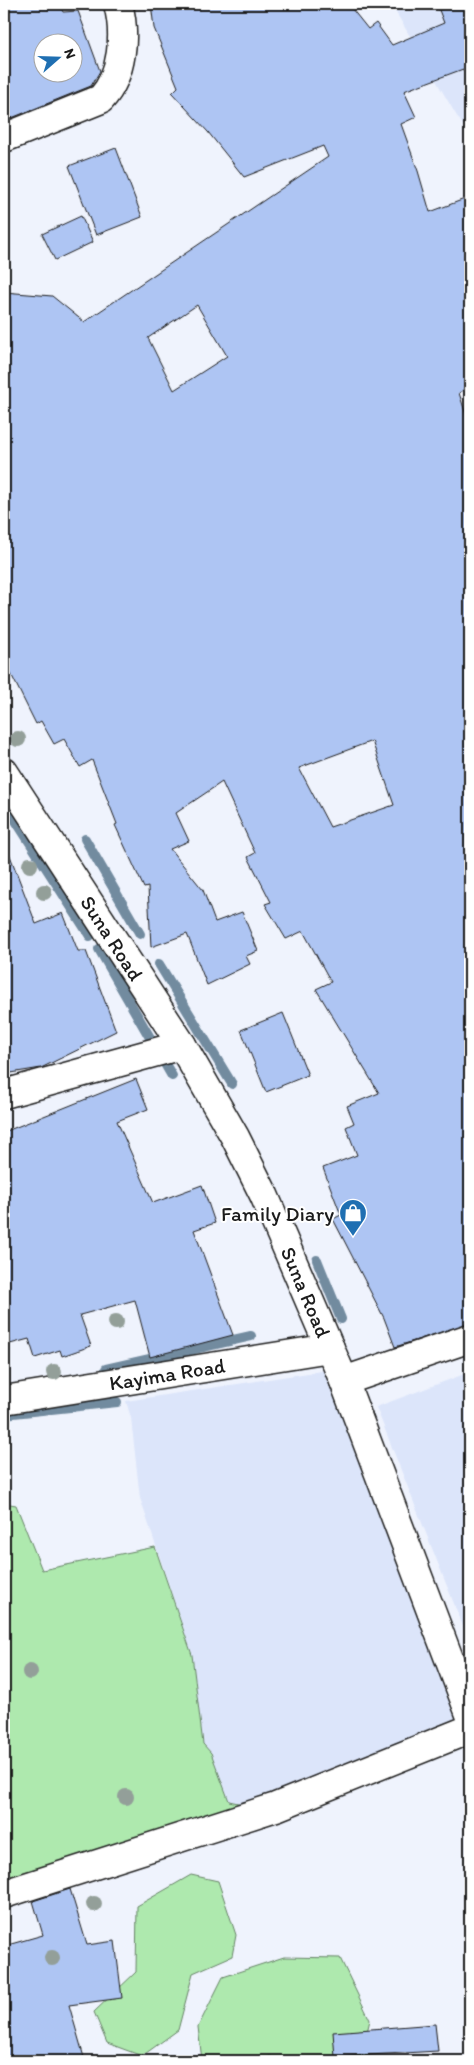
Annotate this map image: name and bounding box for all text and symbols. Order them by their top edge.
north arrow [32,32,82,82]
text: N [60,46,79,61]
street label: Suna Road [75,891,149,985]
shop icon: Family Diary [338,1198,368,1237]
place label: Family Diary [221,1201,334,1226]
street label: Suna Road [276,1243,336,1341]
street label: Kayima Road [107,1352,227,1395]

